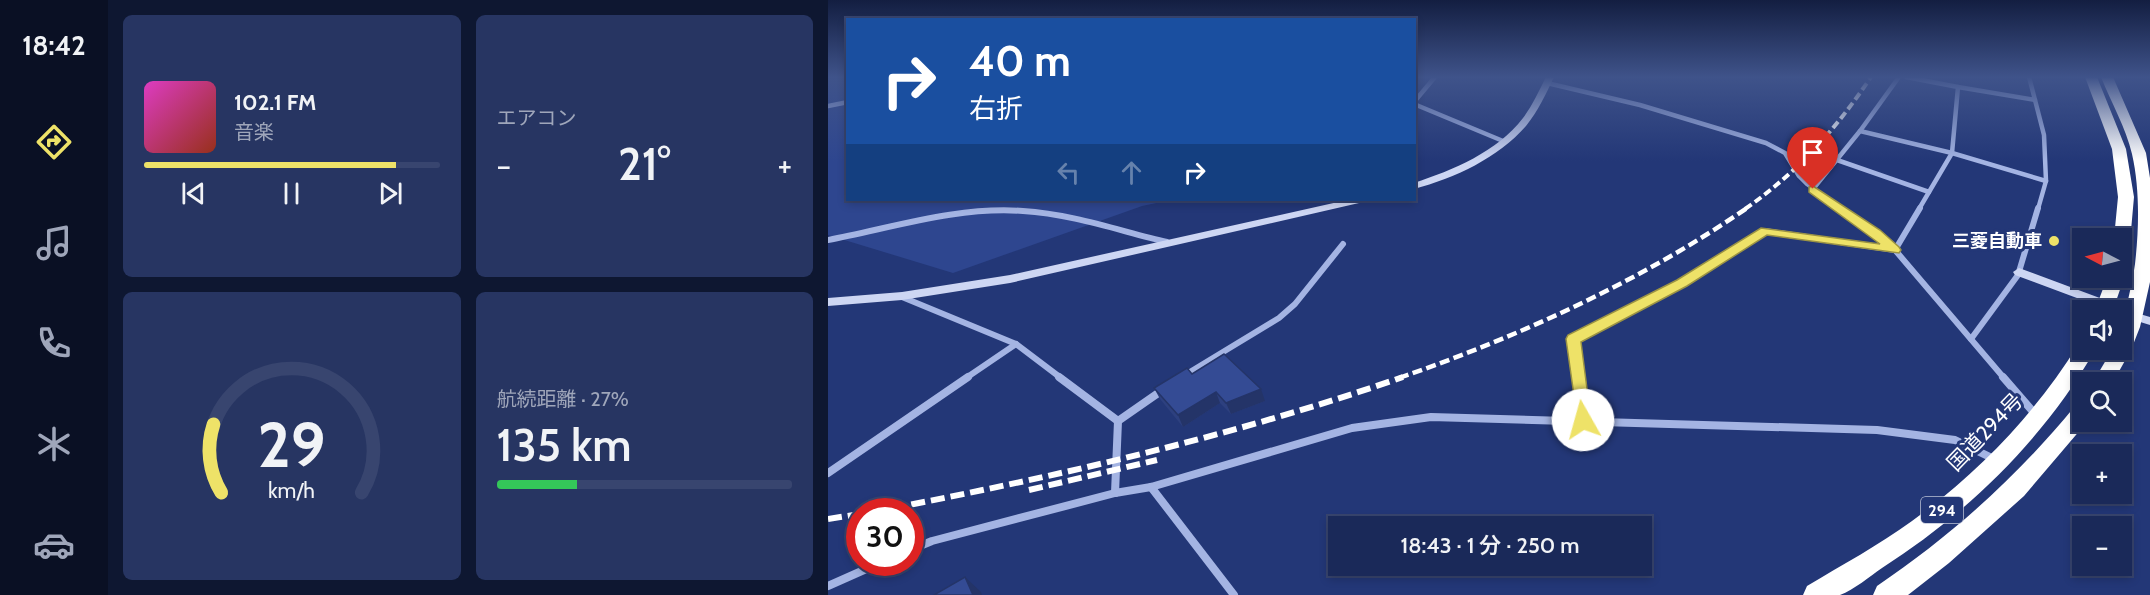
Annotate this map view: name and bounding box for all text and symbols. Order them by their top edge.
text: 18:42 [22,29,86,62]
text: 40 m [969,35,1071,87]
icon: right [870,42,948,120]
text: 102.1 FM [234,89,316,116]
text: 右折 [969,92,1023,125]
text: エアコン [497,106,577,130]
text: 音楽 [234,120,274,144]
icon: directions [33,121,75,163]
pin [1787,127,1838,189]
icon: arrive [1796,136,1829,169]
text: 21° [618,137,671,191]
text: − [497,145,511,185]
text: + [777,145,792,185]
icon: left [1052,156,1085,189]
icon: ahead [1115,156,1148,189]
icon: right [1178,156,1211,189]
icon: previous [177,177,210,210]
icon: pause [275,177,308,210]
icon: next [374,177,407,210]
icon: music [33,222,75,264]
north arrow [2072,228,2132,288]
map controls [2072,228,2132,576]
place label: 三菱自動車 [1952,230,2042,252]
marker: 三菱自動車 [2047,234,2061,248]
button: sound [2072,300,2132,360]
icon: phone [33,322,75,364]
button: search [2072,372,2132,432]
text: 航続距離 · 27% [497,387,629,411]
position arrow [1551,388,1615,452]
street label: 国道294号 [1942,388,2028,476]
text: 29 [258,407,326,483]
text: 135 km [497,418,632,472]
icon: climate [33,423,75,465]
button: + [2072,444,2132,504]
text: km/h [268,477,315,503]
road number: 294 [1921,497,1963,523]
speed limit sign: 30 [846,498,924,576]
button: − [2072,516,2132,576]
icon: car [33,524,75,566]
text: 18:43 · 1 分 · 250 m [1401,532,1579,559]

